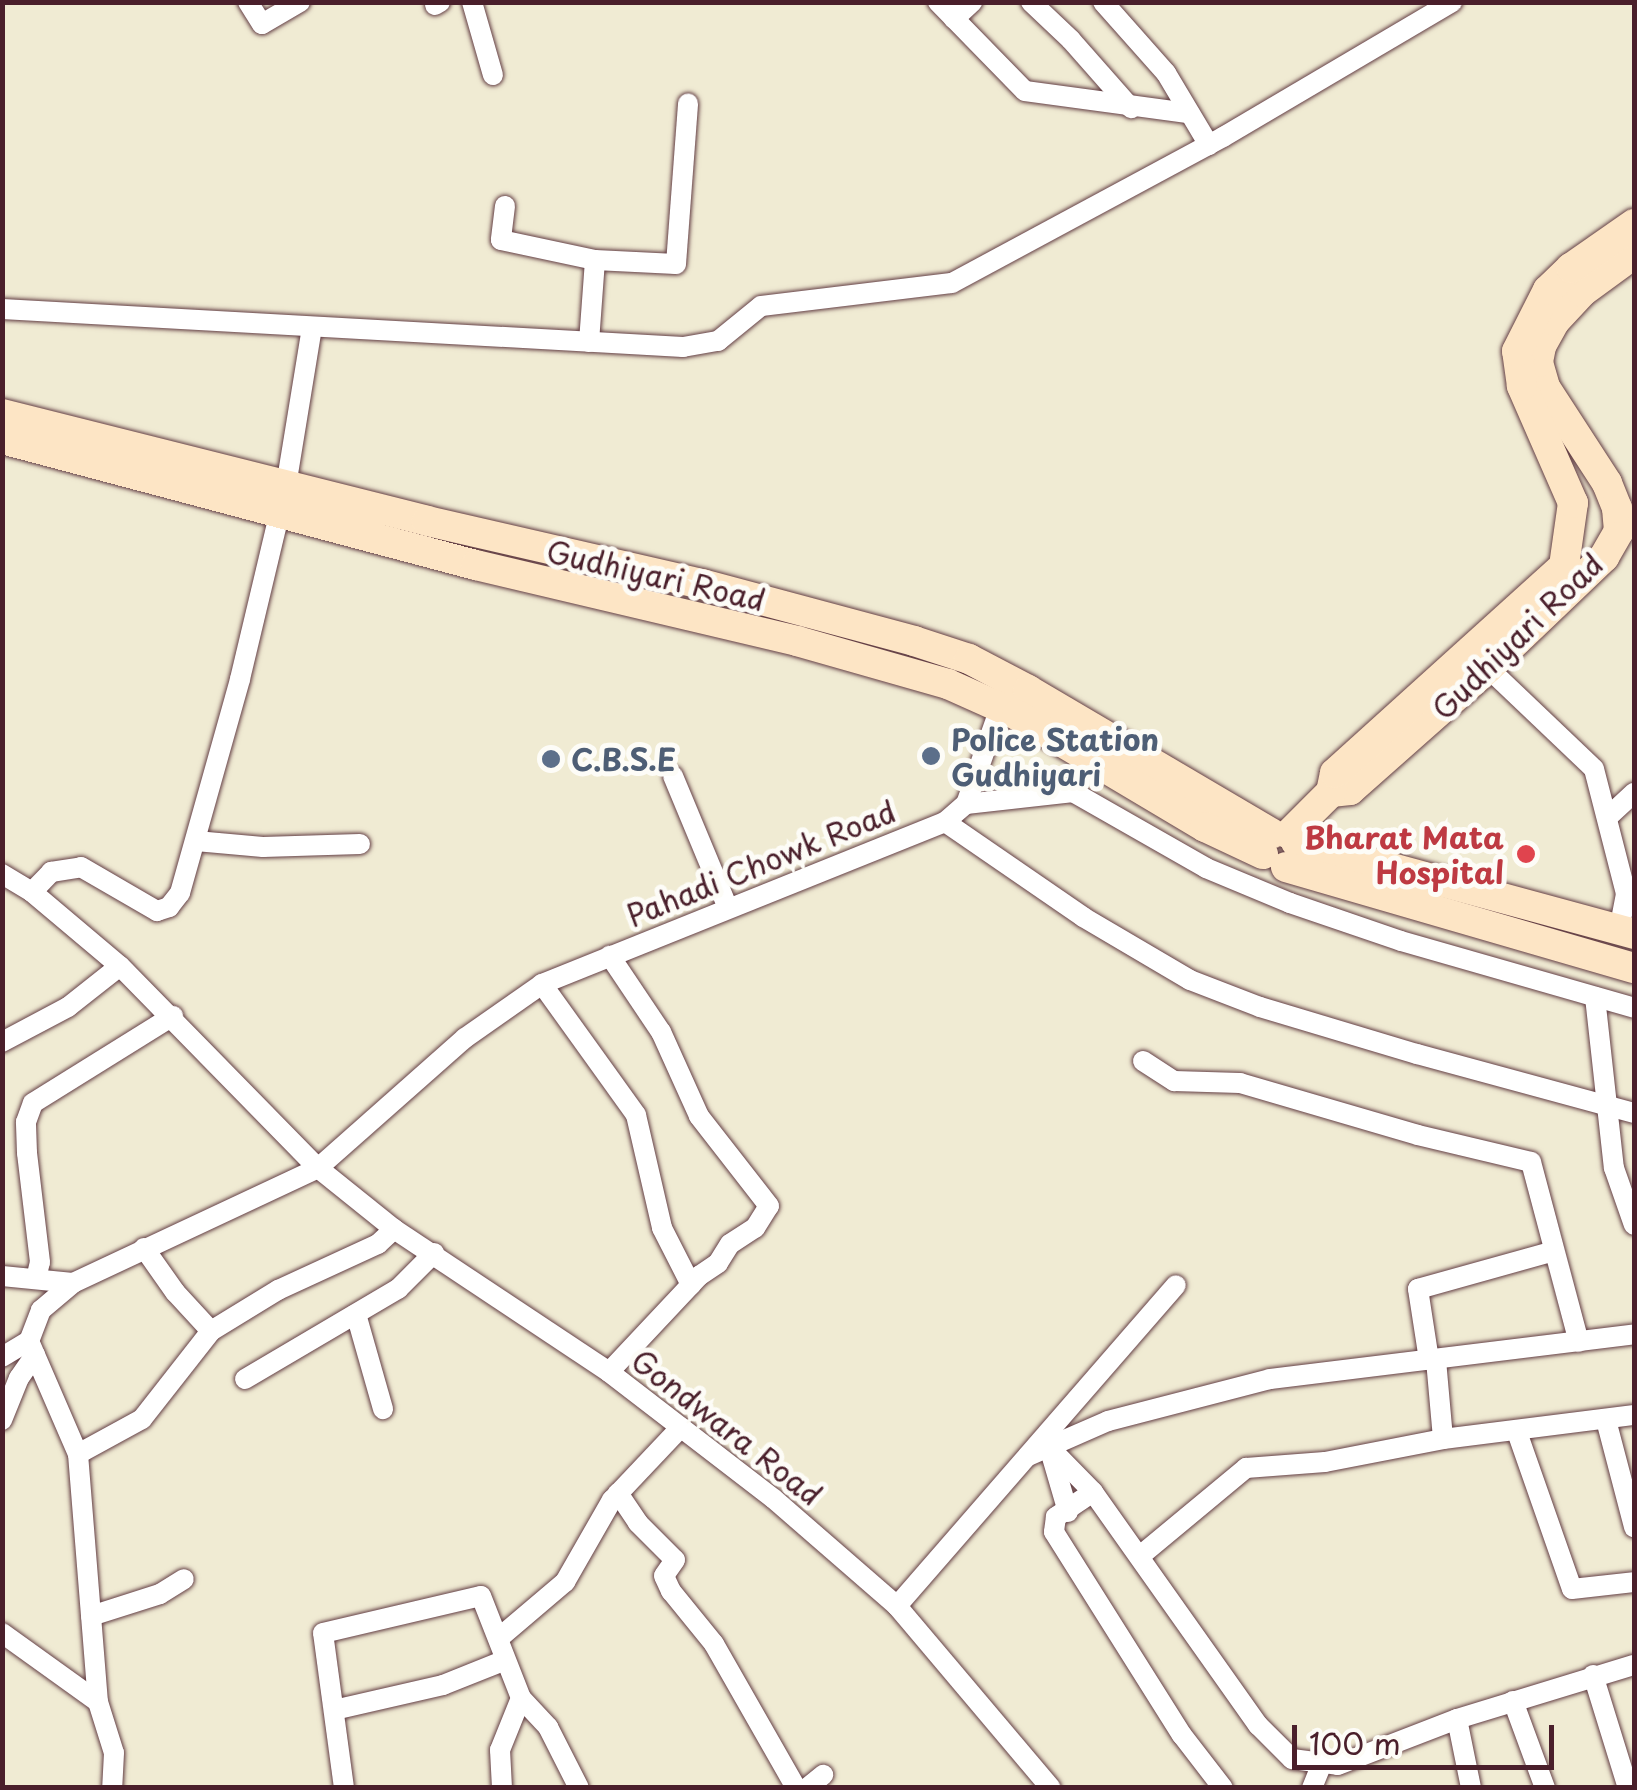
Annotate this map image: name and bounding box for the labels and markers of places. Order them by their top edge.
place label: Police Station Gudhiyari [951,721,1161,792]
place label: C.B.S.E [571,741,676,777]
marker: Police Station Gudhiyari [920,745,942,767]
marker: C.B.S.E [540,748,562,770]
place label: Bharat Mata Hospital [1302,819,1504,890]
marker: Bharat Mata Hospital [1513,841,1539,867]

